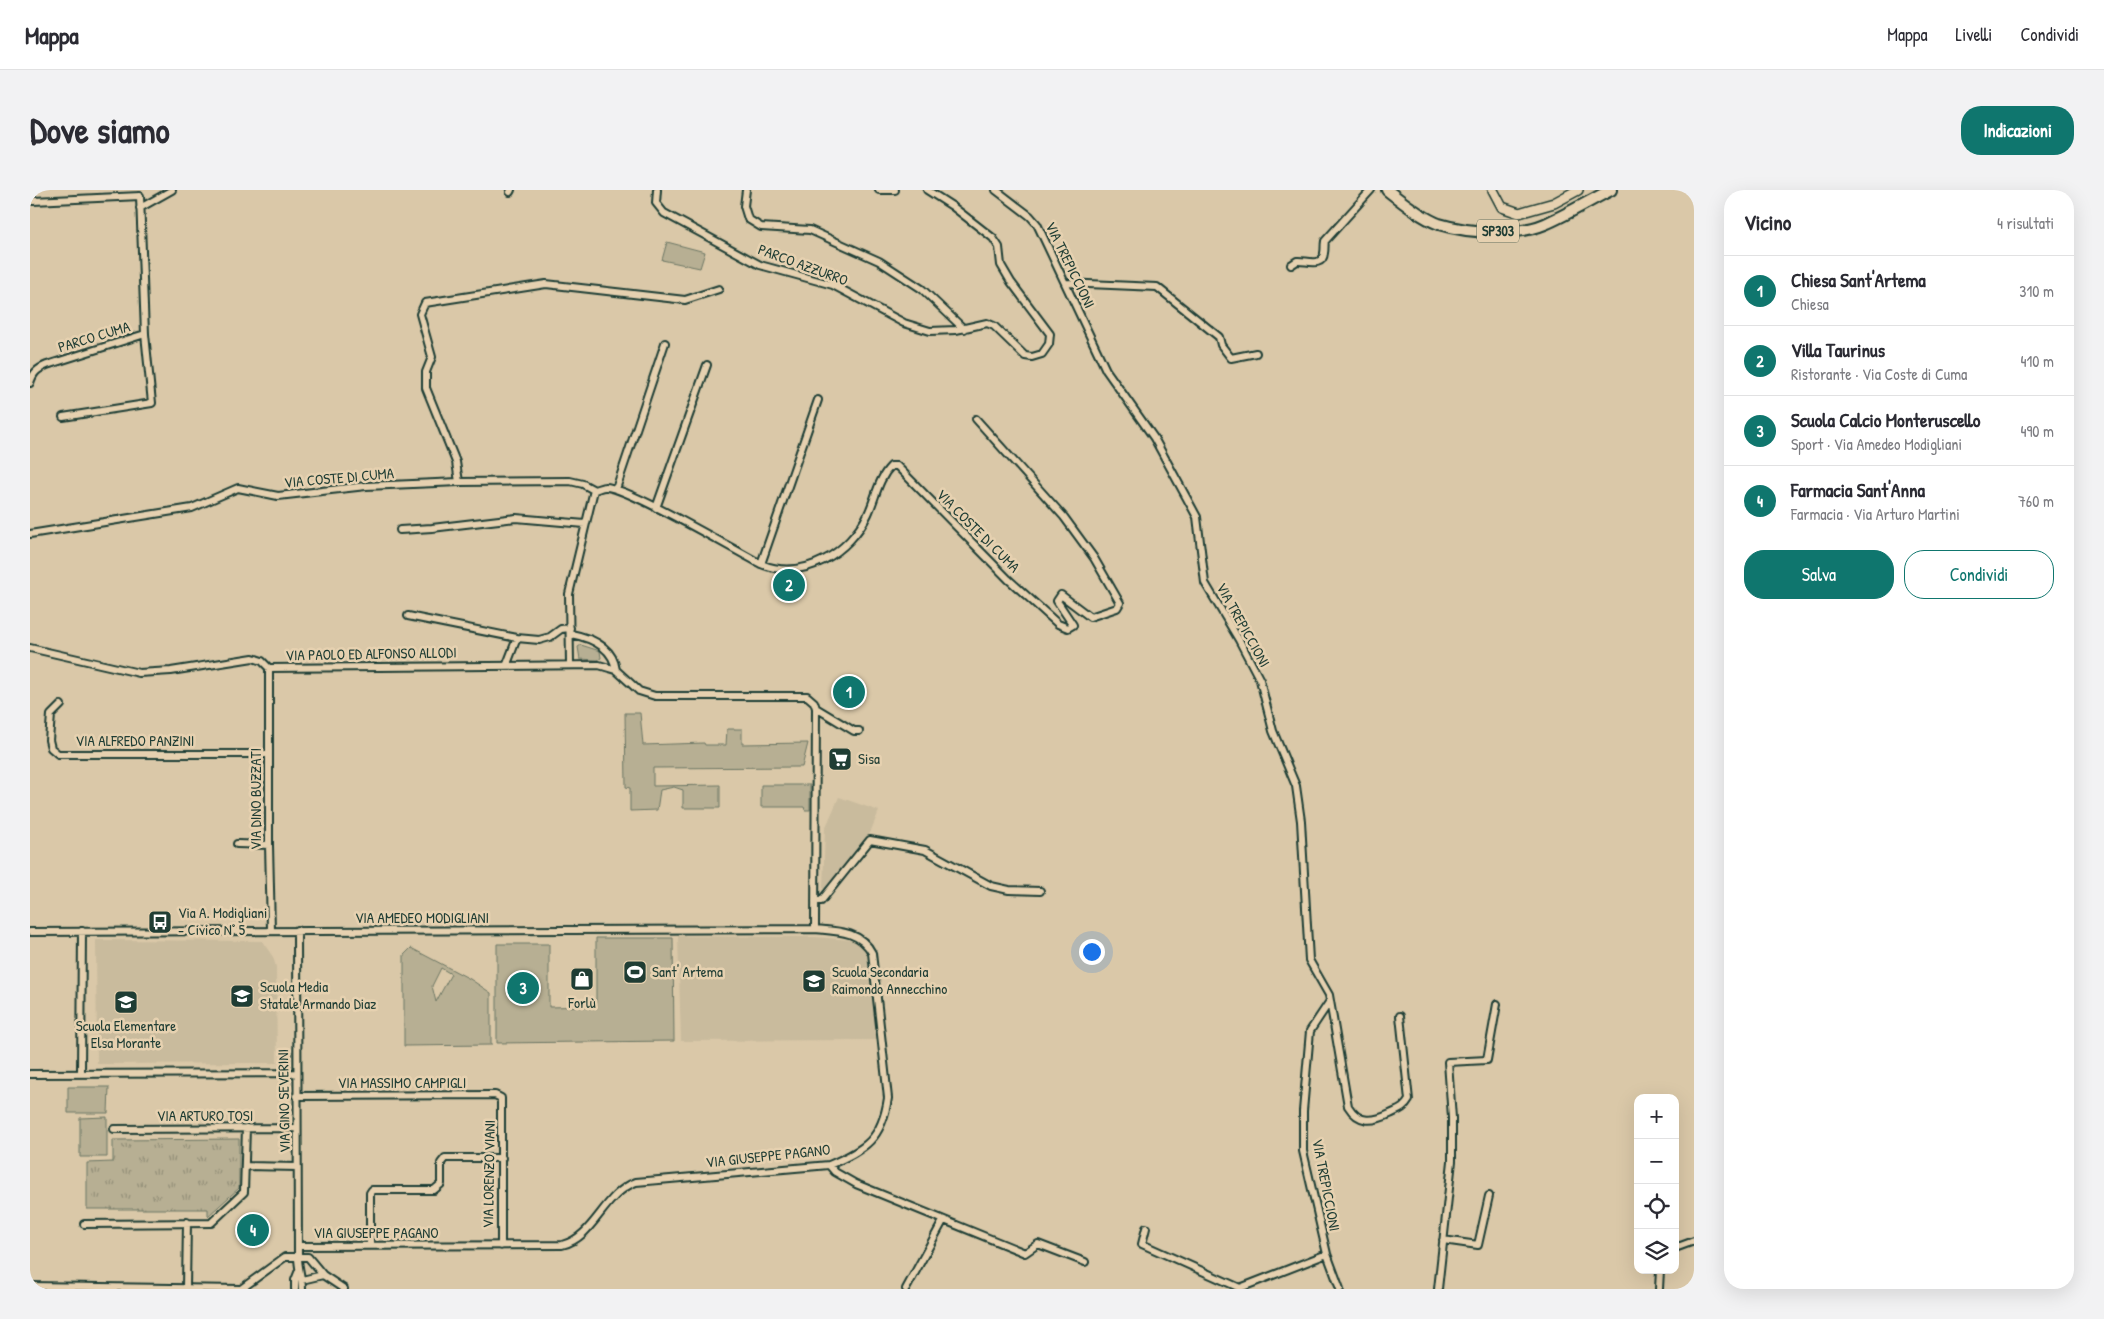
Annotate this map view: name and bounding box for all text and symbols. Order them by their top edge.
text: Mappa [25,19,79,51]
text: Mappa [1887,22,1928,47]
text: Livelli [1956,22,1992,47]
text: Condividi [2020,22,2079,47]
button: Indicazioni [1961,106,2074,155]
text: Dove siamo [30,107,170,154]
text: Vicino [1744,208,1791,237]
text: 4 risultati [1997,212,2054,234]
street label: VIA TREPICCIONI [1040,218,1100,312]
road number: SP303 [1477,219,1519,242]
street label: PARCO AZZURRO [755,239,851,290]
text: Chiesa Sant'Artema [1791,267,1926,293]
text: 1 [1757,280,1763,302]
text: 310 m [2019,280,2054,302]
text: Chiesa [1791,293,1829,315]
street label: PARCO CUMA [55,315,133,357]
text: Villa Taurinus [1791,337,1885,363]
text: 2 [1756,350,1764,372]
text: 410 m [2020,350,2054,372]
text: Ristorante · Via Coste di Cuma [1791,363,1967,385]
text: Scuola Calcio Monteruscello [1791,407,1980,433]
text: 3 [1756,420,1764,442]
text: 490 m [2020,420,2054,442]
text: Sport · Via Amedeo Modigliani [1791,433,1962,455]
street label: VIA COSTE DI CUMA [283,462,395,493]
text: Farmacia Sant'Anna [1791,477,1925,503]
street label: VIA COSTE DI CUMA [932,484,1025,577]
text: 4 [1757,490,1763,512]
text: 760 m [2018,490,2054,512]
text: Farmacia · Via Arturo Martini [1791,503,1960,525]
button: Salva [1744,550,1894,599]
button: Condividi [1904,550,2054,599]
pin: 2 [773,566,805,604]
street label: VIA TREPICCIONI [1212,579,1275,671]
street label: VIA PAOLO ED ALFONSO ALLODI [285,642,457,665]
pin: 1 [833,673,865,711]
street label: VIA ALFREDO PANZINI [76,730,194,751]
supermarket icon: Sisa [827,746,853,772]
street label: VIA DINO BUZZATI [245,748,266,850]
place label: Sisa [858,748,880,769]
place label: Via A. Modigliani - Civico N° 5 [178,902,267,940]
street label: VIA AMEDEO MODIGLIANI [355,907,489,928]
bus stop icon: Via A. Modigliani - Civico N° 5 [147,909,173,935]
your location [1079,939,1105,965]
sports icon: Sant' Artema [622,959,648,985]
place label: Sant' Artema [652,961,723,982]
place label: Scuola Secondaria Raimondo Annecchino [832,961,947,999]
shop icon: Forlù [569,966,595,992]
school or university icon: Scuola Secondaria Raimondo Annecchino [801,968,827,994]
pin: 3 [507,969,539,1007]
place label: Scuola Media Statale Armando Diaz [260,976,377,1014]
school or university icon: Scuola Media Statale Armando Diaz [229,983,255,1009]
school or university icon: Scuola Elementare Elsa Morante [113,989,139,1015]
place label: Forlù [567,992,596,1013]
place label: Scuola Elementare Elsa Morante [76,1015,176,1053]
street label: VIA GINO SEVERINI [272,1049,295,1153]
street label: VIA MASSIMO CAMPIGLI [338,1072,466,1093]
map controls [1634,1094,1679,1274]
button: + [1634,1094,1679,1139]
street label: VIA ARTURO TOSI [157,1105,253,1126]
street label: VIA LORENZO VIANI [477,1120,500,1228]
street label: VIA TREPICCIONI [1307,1137,1346,1233]
street label: VIA GIUSEPPE PAGANO [705,1139,831,1172]
button: − [1634,1139,1679,1184]
button: locate [1634,1184,1679,1229]
pin: 4 [237,1211,269,1249]
street label: VIA GIUSEPPE PAGANO [313,1222,439,1243]
button: layers [1634,1229,1679,1274]

